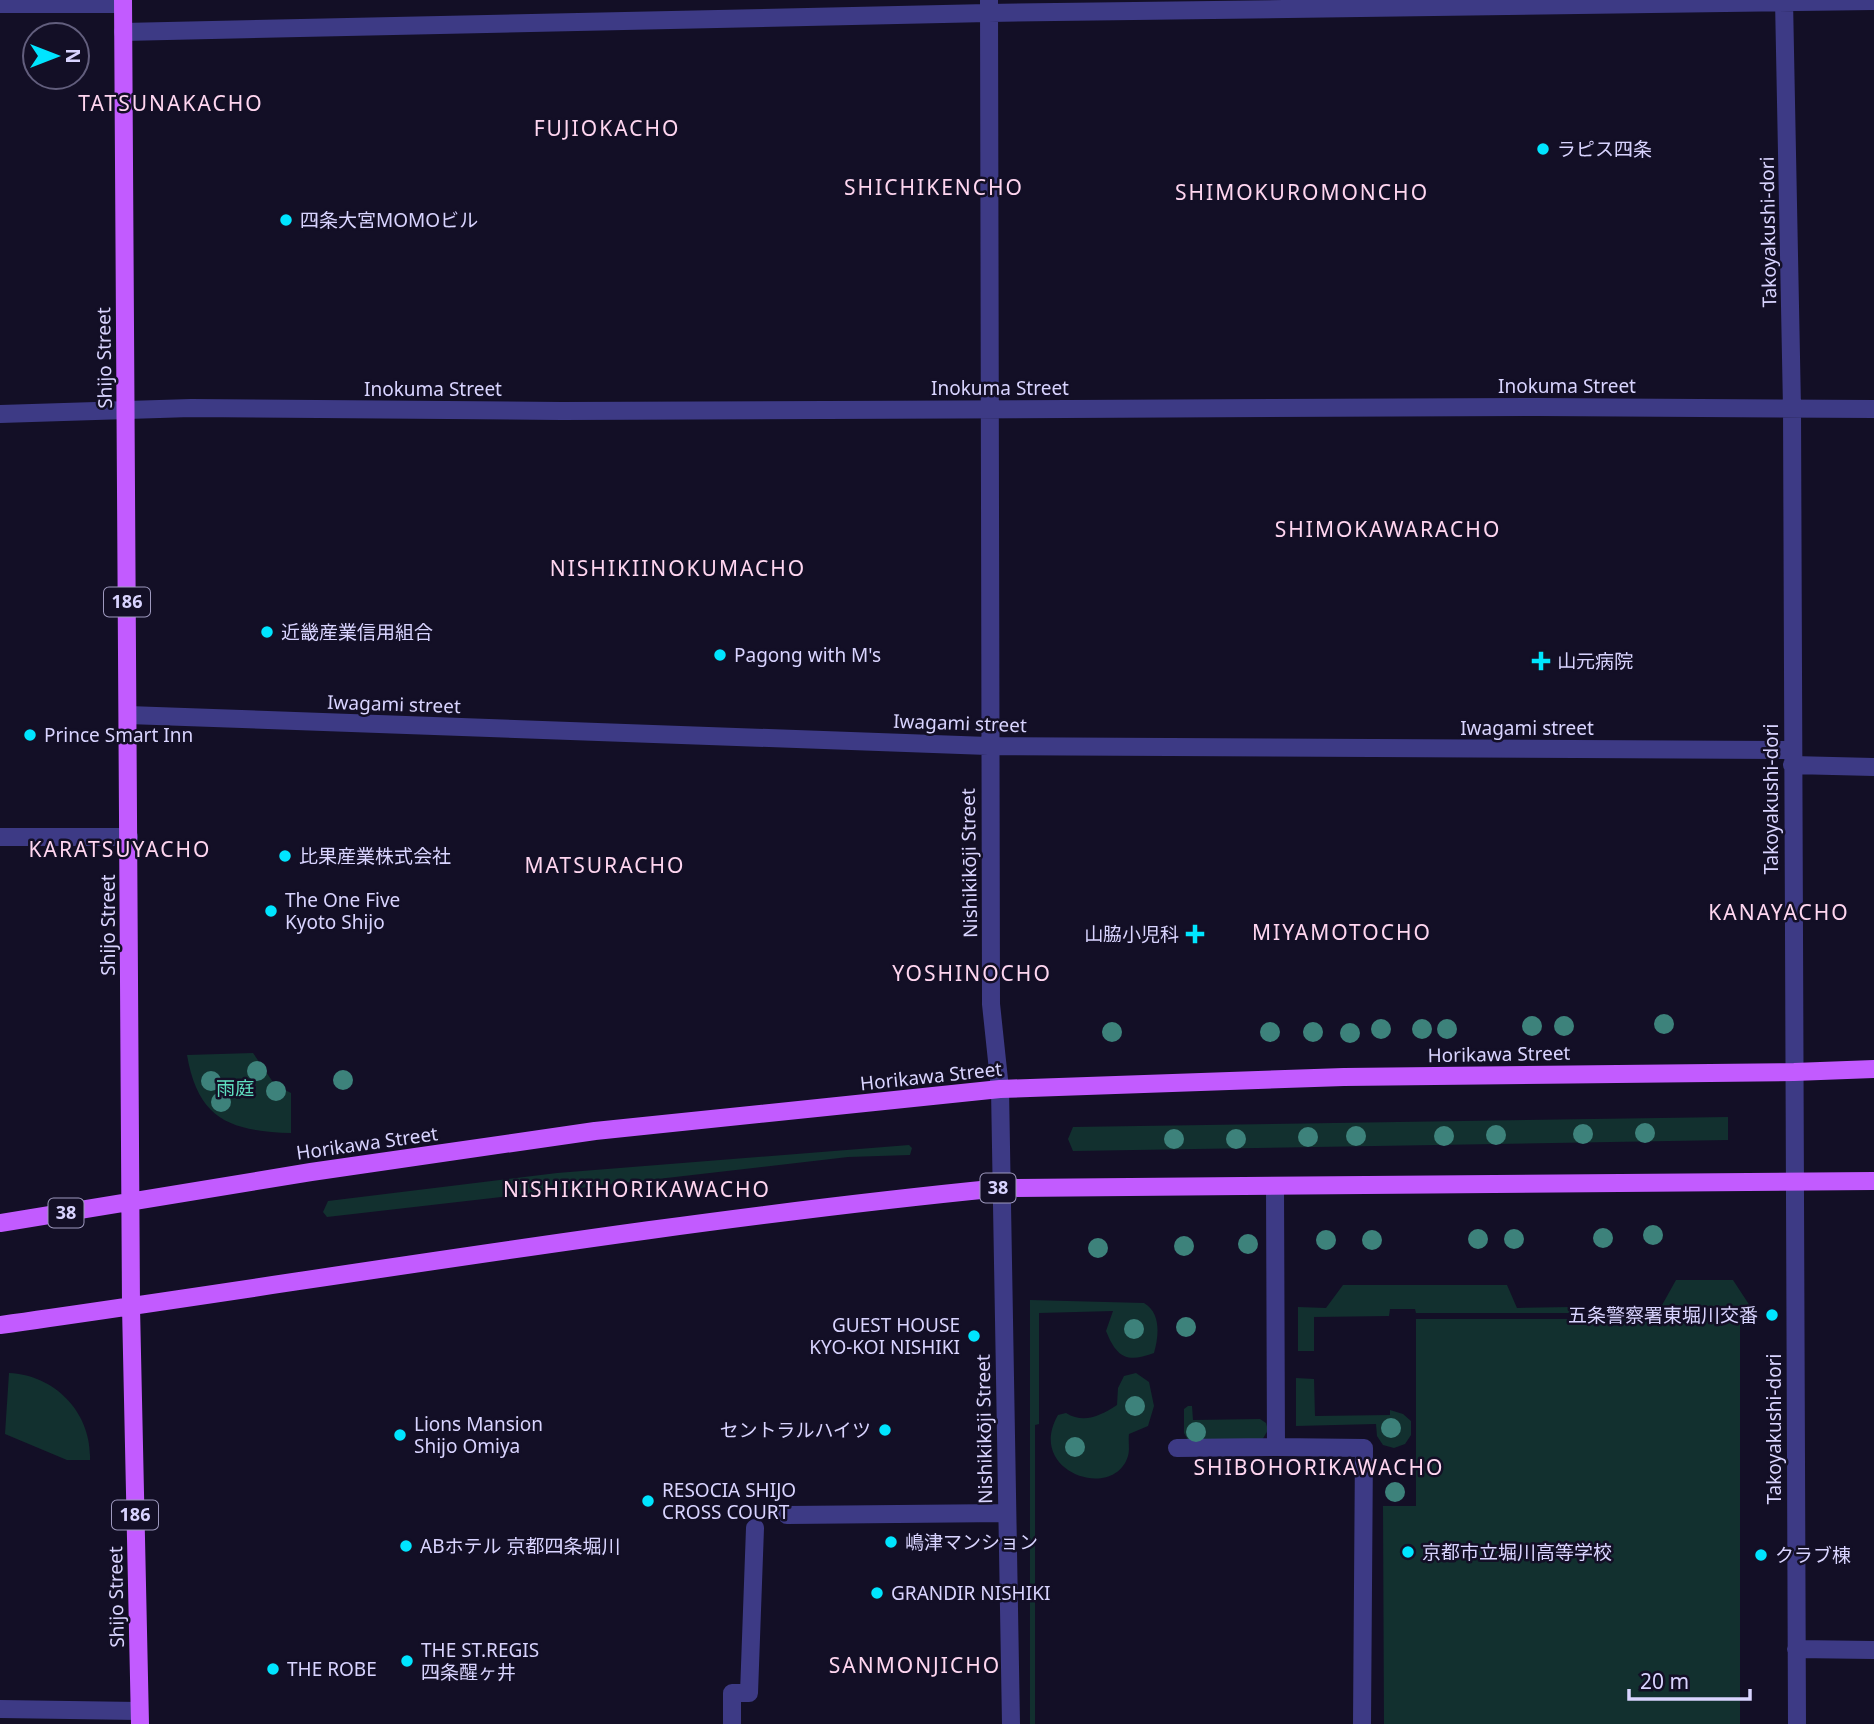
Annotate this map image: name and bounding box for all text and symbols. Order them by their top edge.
north arrow [21,21,91,91]
text: N [60,48,86,64]
district label: TATSUNAKACHO [78,89,264,117]
district label: FUJIOKACHO [534,114,680,142]
place label: ラピス四条 [1557,136,1652,162]
marker: ラピス四条 [1535,141,1551,157]
street label: Takoyakushi-dori [1754,156,1782,308]
district label: SHICHIKENCHO [844,173,1024,201]
district label: SHIMOKUROMONCHO [1175,178,1429,206]
place label: 四条大宮MOMOビル [300,207,478,233]
marker: 四条大宮MOMOビル [278,212,294,228]
street label: Shijo Street [90,307,118,409]
street label: Inokuma Street [1498,373,1636,399]
street label: Inokuma Street [931,375,1069,401]
street label: Inokuma Street [364,376,502,402]
district label: SHIMOKAWARACHO [1275,515,1501,543]
district label: NISHIKIINOKUMACHO [550,554,806,582]
road number: 186 [104,588,150,616]
place label: 近畿産業信用組合 [281,619,433,645]
marker: 近畿産業信用組合 [259,624,275,640]
place label: Pagong with M's [734,642,881,668]
marker: Pagong with M's [712,647,728,663]
place label: 山元病院 [1557,648,1633,674]
marker: 山元病院 [1531,651,1551,671]
street label: Iwagami street [327,689,461,719]
street label: Iwagami street [893,708,1027,738]
street label: Iwagami street [1460,715,1594,741]
place label: Prince Smart Inn [44,722,193,748]
street label: Takoyakushi-dori [1758,724,1784,875]
marker: Prince Smart Inn [22,727,38,743]
street label: Nishikikōji Street [955,788,983,938]
district label: KARATSUYACHO [29,835,211,863]
place label: 比果産業株式会社 [299,843,451,869]
marker: 比果産業株式会社 [277,848,293,864]
district label: MATSURACHO [525,851,685,879]
street label: Shijo Street [95,874,121,976]
place label: The One Five Kyoto Shijo [285,887,400,935]
district label: KANAYACHO [1708,898,1850,926]
marker: The One Five Kyoto Shijo [263,903,279,919]
district label: MIYAMOTOCHO [1252,918,1432,946]
place label: 山脇小児科 [1084,921,1179,947]
marker: 山脇小児科 [1185,924,1205,944]
district label: YOSHINOCHO [892,959,1052,987]
street label: Horikawa Street [1427,1040,1571,1068]
street label: Horikawa Street [859,1056,1003,1096]
park label: 雨庭 [216,1075,254,1101]
street label: Horikawa Street [295,1120,440,1166]
road number: 38 [981,1174,1016,1203]
district label: NISHIKIHORIKAWACHO [503,1175,771,1203]
road number: 38 [48,1198,84,1228]
place label: 五条警察署東堀川交番 [1568,1302,1758,1328]
marker: 五条警察署東堀川交番 [1764,1307,1780,1323]
place label: GUEST HOUSE KYO-KOI NISHIKI [809,1312,960,1360]
marker: GUEST HOUSE KYO-KOI NISHIKI [966,1328,982,1344]
street label: Nishikikōji Street [970,1354,998,1504]
street label: Takoyakushi-dori [1761,1354,1787,1505]
place label: Lions Mansion Shijo Omiya [414,1411,543,1459]
place label: セントラルハイツ [719,1417,871,1443]
marker: セントラルハイツ [877,1422,893,1438]
marker: Lions Mansion Shijo Omiya [392,1427,408,1443]
district label: SHIBOHORIKAWACHO [1194,1453,1444,1481]
place label: RESOCIA SHIJO CROSS COURT [662,1477,796,1525]
marker: RESOCIA SHIJO CROSS COURT [640,1493,656,1509]
road number: 186 [112,1500,158,1530]
place label: 嶋津マンション [905,1529,1038,1555]
place label: ABホテル 京都四条堀川 [420,1533,620,1559]
marker: 嶋津マンション [883,1534,899,1550]
marker: ABホテル 京都四条堀川 [398,1538,414,1554]
place label: 京都市立堀川高等学校 [1422,1539,1612,1565]
place label: クラブ棟 [1775,1542,1851,1568]
marker: 京都市立堀川高等学校 [1400,1544,1416,1560]
street label: Shijo Street [102,1546,130,1648]
marker: クラブ棟 [1753,1547,1769,1563]
place label: GRANDIR NISHIKI [891,1580,1050,1606]
marker: GRANDIR NISHIKI [869,1585,885,1601]
place label: THE ST.REGIS 四条醒ヶ井 [421,1637,539,1685]
district label: SANMONJICHO [829,1651,1001,1679]
marker: THE ST.REGIS 四条醒ヶ井 [399,1653,415,1669]
place label: THE ROBE [287,1656,377,1682]
scale bar [1629,1658,1750,1702]
marker: THE ROBE [265,1661,281,1677]
text: 20 m [1640,1667,1689,1695]

